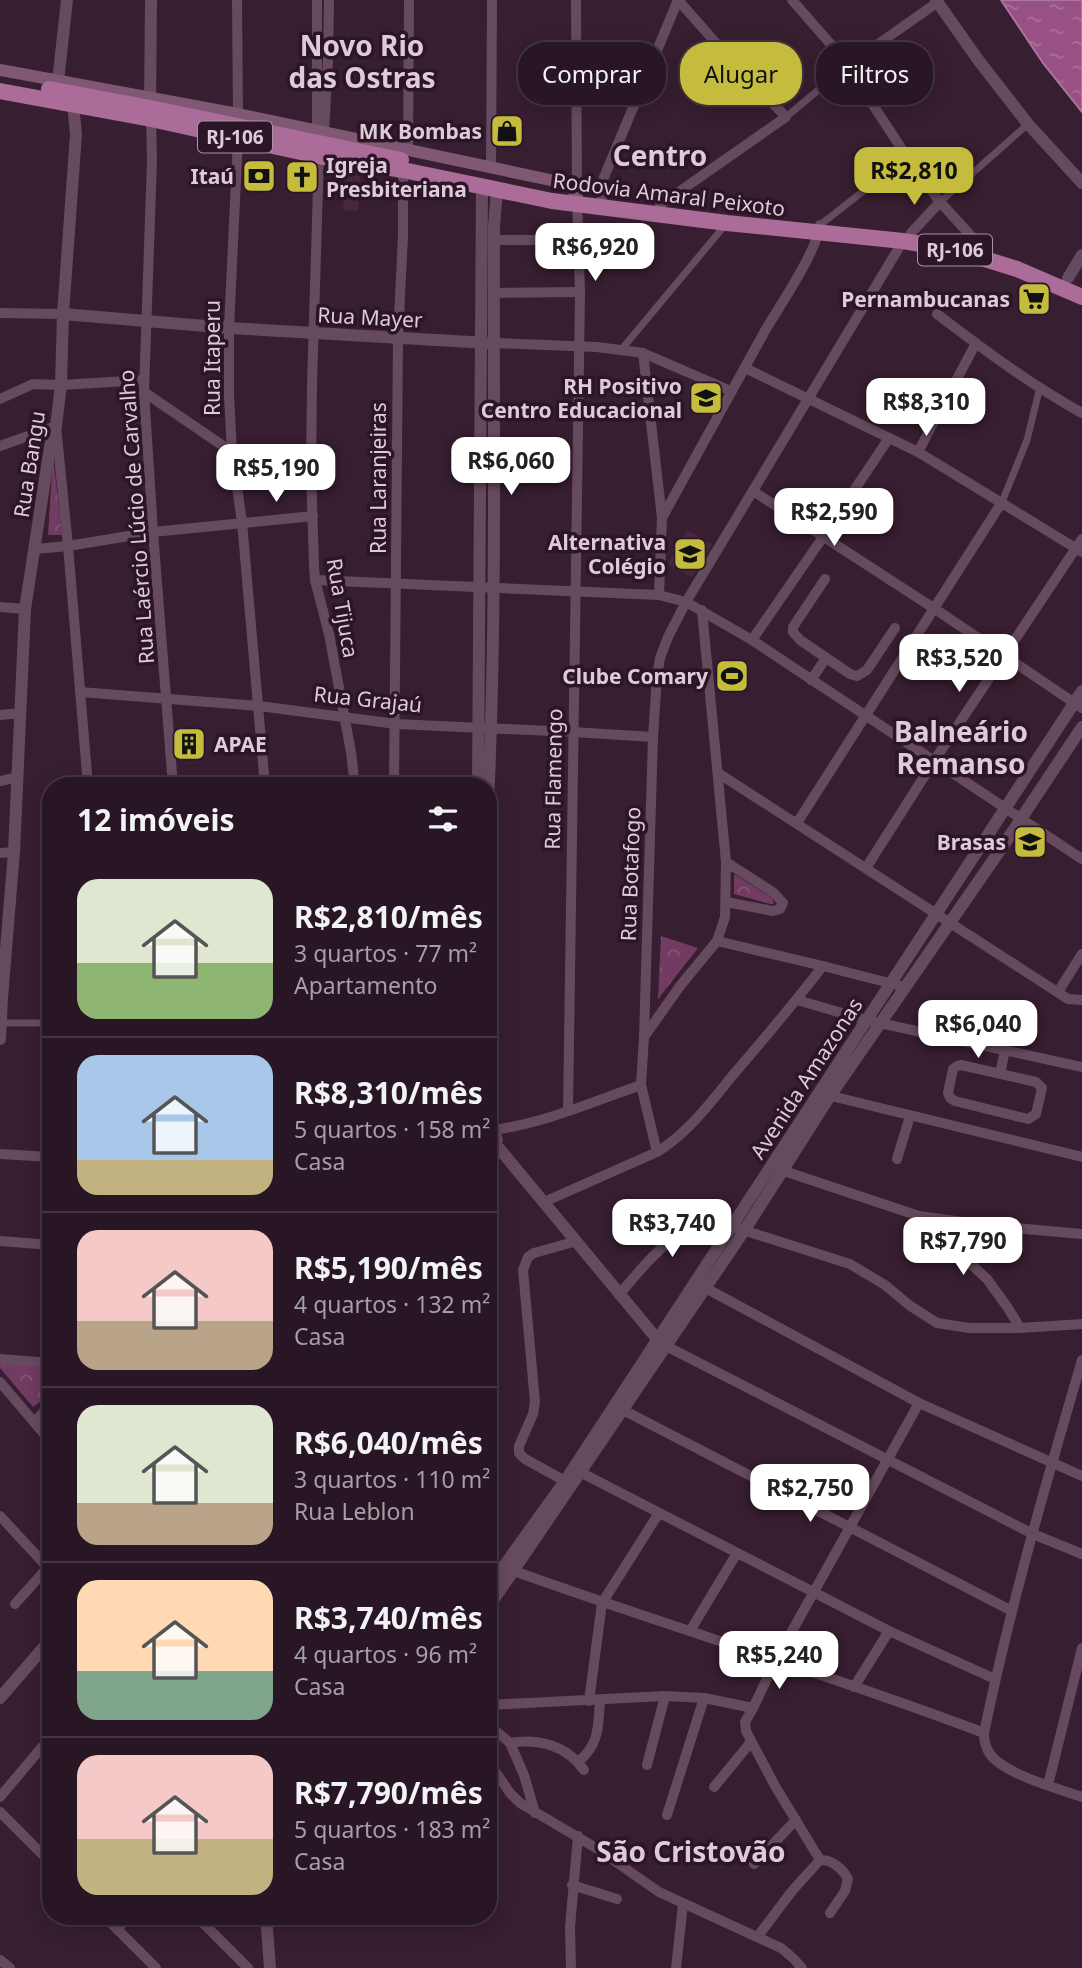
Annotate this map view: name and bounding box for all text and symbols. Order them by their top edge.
district label: Novo Rio das Ostras [289,26,435,96]
chip: Comprar [518,42,666,105]
chip: Alugar [680,42,802,105]
chip: Filtros [816,42,933,105]
shop icon: MK Bombas [488,112,526,150]
place label: MK Bombas [359,117,482,145]
road number: RJ-106 [198,122,272,153]
district label: Centro [613,136,707,174]
pin: R$2,810 [849,148,979,207]
place label: Igreja Presbiteriana [326,151,467,203]
text: R$2,810 [870,154,958,186]
bank icon: Itaú [240,157,278,195]
church icon: Igreja Presbiteriana [283,158,321,196]
place label: Itaú [190,162,234,190]
street label: Rodovia Amaral Peixoto [551,166,787,222]
pin: R$6,920 [530,224,660,283]
text: R$6,920 [551,230,639,262]
road number: RJ-106 [918,234,992,266]
supermarket icon: Pernambucanas [1015,280,1053,318]
place label: Pernambucanas [841,285,1010,313]
street label: Rua Itaperu [198,300,226,416]
street label: Rua Mayer [317,300,424,334]
street label: Rua Laércio Lúcio de Carvalho [112,369,160,665]
place label: RH Positivo Centro Educacional [481,372,682,424]
pin: R$8,310 [861,378,991,438]
school or university icon: RH Positivo Centro Educacional [687,379,725,417]
text: R$8,310 [882,385,970,417]
street label: Rua Laranjeiras [364,402,392,554]
street label: Rua Bangu [7,409,51,519]
pin: R$6,060 [446,438,576,497]
pin: R$5,190 [211,444,341,504]
text: R$6,060 [467,444,555,476]
text: R$5,190 [232,451,320,483]
pin: R$2,590 [769,489,899,548]
text: R$2,590 [790,495,878,527]
place label: Alternativa Colégio [548,528,666,580]
school or university icon: Alternativa Colégio [671,535,709,573]
street label: Rua Tijuca [320,556,366,660]
pin: R$3,520 [894,634,1024,694]
text: R$3,520 [915,641,1003,673]
sports icon: Clube Comary [713,657,751,695]
place label: Clube Comary [562,662,708,690]
street label: Rua Grajaú [312,679,424,719]
street label: Rua Flamengo [538,708,568,850]
district label: Balneário Remanso [894,712,1028,782]
building icon: APAE [170,725,208,763]
place label: APAE [214,730,267,758]
text: 12 imóveis [77,799,235,840]
icon: filters [424,800,462,838]
street label: Rua Botafogo [614,806,646,942]
school or university icon: Brasas [1011,823,1049,861]
place label: Brasas [937,828,1006,856]
text: R$2,810/mês [294,896,483,937]
icon: home [133,907,217,991]
text: 3 quartos · 77 m² [294,937,477,969]
text: Apartamento [294,969,437,1001]
street label: Avenida Amazonas [743,992,869,1164]
pin: R$6,040 [913,1000,1043,1060]
text: R$6,040 [934,1007,1022,1039]
text: R$8,310/mês [294,1072,483,1113]
icon: home [133,1083,217,1167]
text: 5 quartos · 158 m² [294,1113,490,1145]
text: Casa [294,1145,345,1177]
pin: R$3,740 [607,1200,737,1259]
text: R$3,740 [628,1206,716,1238]
pin: R$7,790 [898,1218,1028,1277]
text: R$7,790 [919,1224,1007,1256]
text: R$5,190/mês [294,1247,483,1288]
icon: home [133,1258,217,1342]
text: 4 quartos · 132 m² [294,1288,490,1320]
text: Casa [294,1320,345,1352]
text: R$6,040/mês [294,1422,483,1463]
icon: home [133,1433,217,1517]
text: 3 quartos · 110 m² [294,1463,490,1495]
pin: R$2,750 [745,1464,875,1524]
text: R$2,750 [766,1471,854,1503]
text: Rua Leblon [294,1495,415,1527]
text: R$3,740/mês [294,1597,483,1638]
icon: home [133,1608,217,1692]
pin: R$5,240 [714,1632,844,1691]
text: 4 quartos · 96 m² [294,1638,477,1670]
text: R$5,240 [735,1638,823,1670]
text: Casa [294,1670,345,1702]
text: R$7,790/mês [294,1772,483,1813]
icon: home [133,1783,217,1867]
text: 5 quartos · 183 m² [294,1813,490,1845]
district label: São Cristovão [596,1832,786,1870]
text: Casa [294,1845,345,1877]

